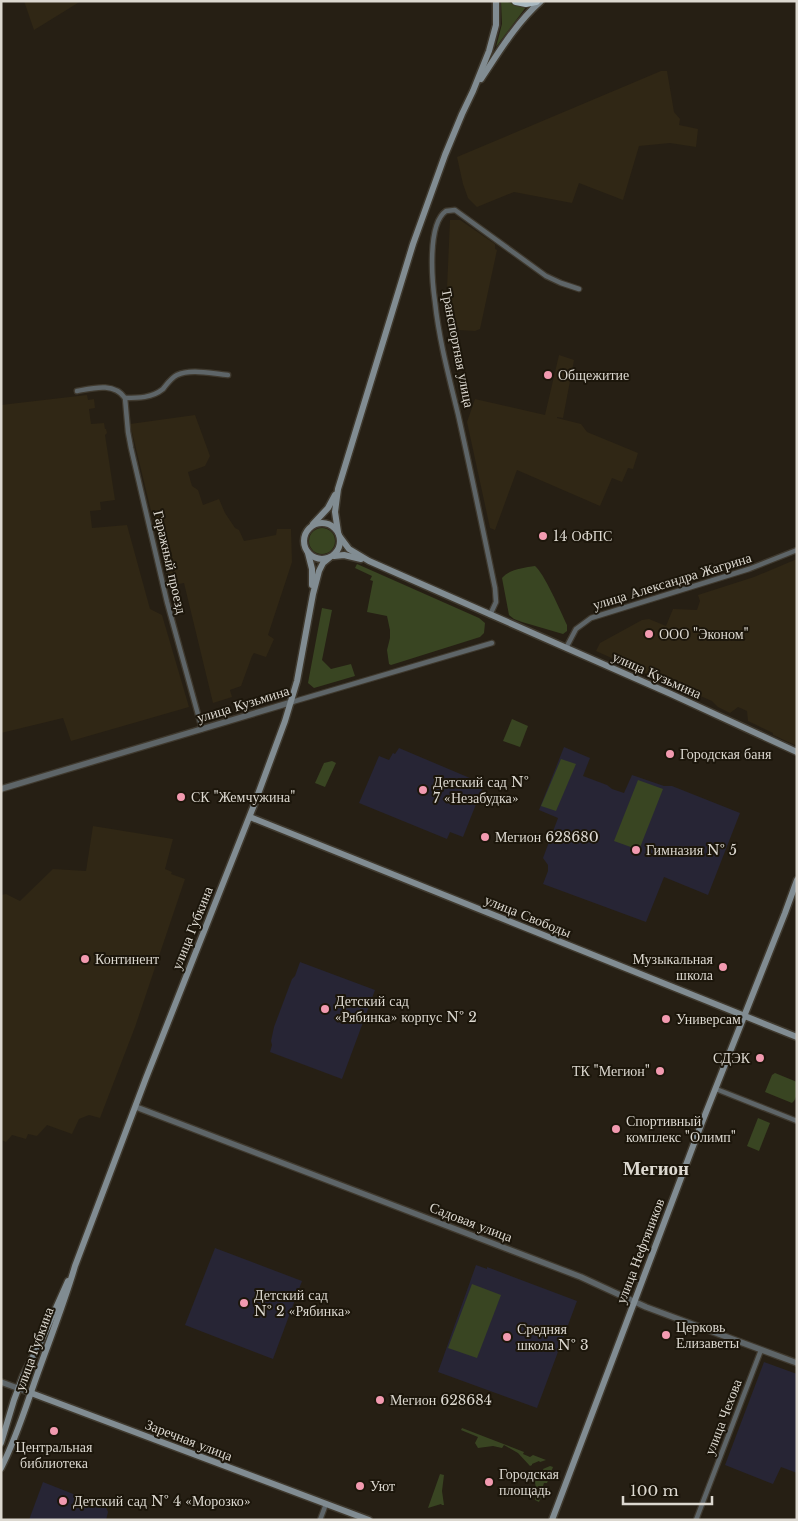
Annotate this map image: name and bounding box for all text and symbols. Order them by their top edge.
street label: Транспортная улица [438,287,479,410]
place label: Общежитие [558,366,629,384]
marker: Общежитие [542,369,554,381]
street label: Гаражный проезд [149,508,191,616]
place label: 14 ОФПС [553,527,612,545]
marker: 14 ОФПС [537,530,549,542]
street label: улица Александра Жагрина [590,548,754,614]
place label: ООО "Эконом" [659,625,749,643]
marker: ООО "Эконом" [643,628,655,640]
street label: улица Кузьмина [610,647,705,703]
street label: улица Кузьмина [195,681,292,727]
place label: Городская баня [680,745,772,763]
marker: Городская баня [664,748,676,760]
place label: Детский сад № 7 «Незабудка» [433,773,529,807]
marker: Детский сад № 7 «Незабудка» [417,784,429,796]
place label: СК "Жемчужина" [191,788,295,806]
marker: СК "Жемчужина" [175,791,187,803]
place label: Мегион 628680 [495,828,599,846]
marker: Мегион 628680 [479,831,491,843]
place label: Гимназия № 5 [646,841,737,859]
marker: Гимназия № 5 [630,844,642,856]
street label: улица Губкина [167,883,217,972]
street label: улица Свободы [482,890,574,942]
place label: Континент [95,950,159,968]
place label: Музыкальная школа [633,950,714,984]
marker: Континент [79,953,91,965]
marker: Музыкальная школа [717,961,729,973]
place label: Детский сад «Рябинка» корпус № 2 [335,992,477,1026]
marker: Детский сад «Рябинка» корпус № 2 [319,1003,331,1015]
place label: Универсам [676,1010,741,1028]
marker: Универсам [660,1013,672,1025]
place label: СДЭК [713,1049,751,1067]
marker: СДЭК [754,1052,766,1064]
place label: ТК "Мегион" [572,1062,650,1080]
marker: ТК "Мегион" [654,1065,666,1077]
place label: Спортивный комплекс "Олимп" [626,1112,736,1146]
marker: Спортивный комплекс "Олимп" [610,1123,622,1135]
district label: Мегион [623,1157,689,1180]
street label: улица Нефтяников [612,1196,668,1306]
street label: Садовая улица [427,1198,516,1246]
place label: Детский сад № 2 «Рябинка» [254,1286,351,1320]
marker: Детский сад № 2 «Рябинка» [238,1297,250,1309]
street label: улица Губкина [10,1304,58,1393]
place label: Церковь Елизаветы [676,1318,740,1352]
place label: Средняя школа № 3 [517,1320,589,1354]
marker: Церковь Елизаветы [660,1329,672,1341]
marker: Средняя школа № 3 [501,1331,513,1343]
street label: улица Чехова [700,1376,746,1457]
place label: Мегион 628684 [390,1391,492,1409]
marker: Мегион 628684 [374,1394,386,1406]
street label: Заречная улица [143,1415,236,1465]
marker: Центральная библиотека [48,1425,60,1437]
place label: Центральная библиотека [16,1438,93,1472]
place label: Городская площадь [499,1465,560,1499]
scale bar [623,1474,712,1506]
marker: Городская площадь [483,1476,495,1488]
place label: Уют [370,1477,395,1495]
marker: Уют [354,1480,366,1492]
text: 100 m [630,1481,679,1500]
place label: Детский сад № 4 «Морозко» [73,1492,251,1510]
marker: Детский сад № 4 «Морозко» [57,1495,69,1507]

